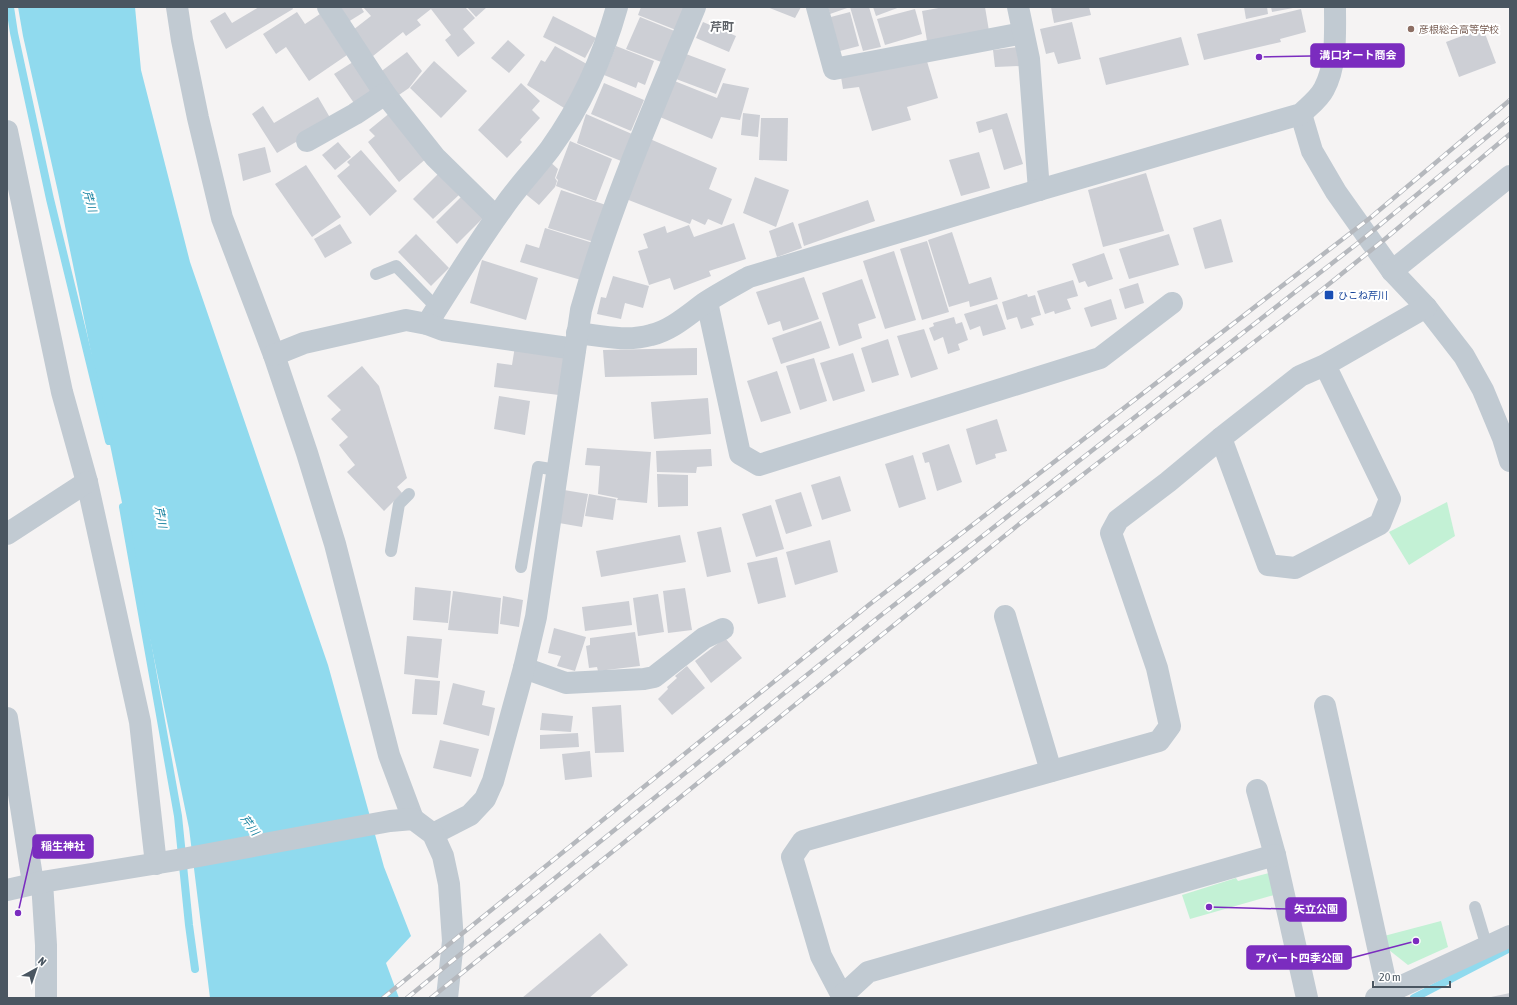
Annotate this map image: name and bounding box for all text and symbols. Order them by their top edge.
district label: 芹町 [710,20,734,34]
marker: 彦根総合高等学校 [1406,24,1416,34]
place label: 彦根総合高等学校 [1419,24,1499,35]
callout: 溝口オート商会 [1311,44,1404,67]
text: 溝口オート商会 [1320,49,1397,61]
water label: 芹川 [81,189,99,214]
marker: ひこね芹川 [1323,289,1335,301]
place label: ひこね芹川 [1338,290,1388,301]
water label: 芹川 [153,505,169,530]
water label: 芹川 [239,813,262,838]
callout: 稲生神社 [33,835,93,858]
text: 稲生神社 [41,840,85,852]
callout: 矢立公園 [1286,898,1346,921]
text: 矢立公園 [1294,903,1338,915]
callout: アパート四季公園 [1247,946,1351,969]
north arrow [16,949,56,989]
text: アパート四季公園 [1255,952,1343,964]
text: N [36,955,49,968]
scale bar [1373,963,1450,989]
text: 20 m [1379,970,1401,984]

